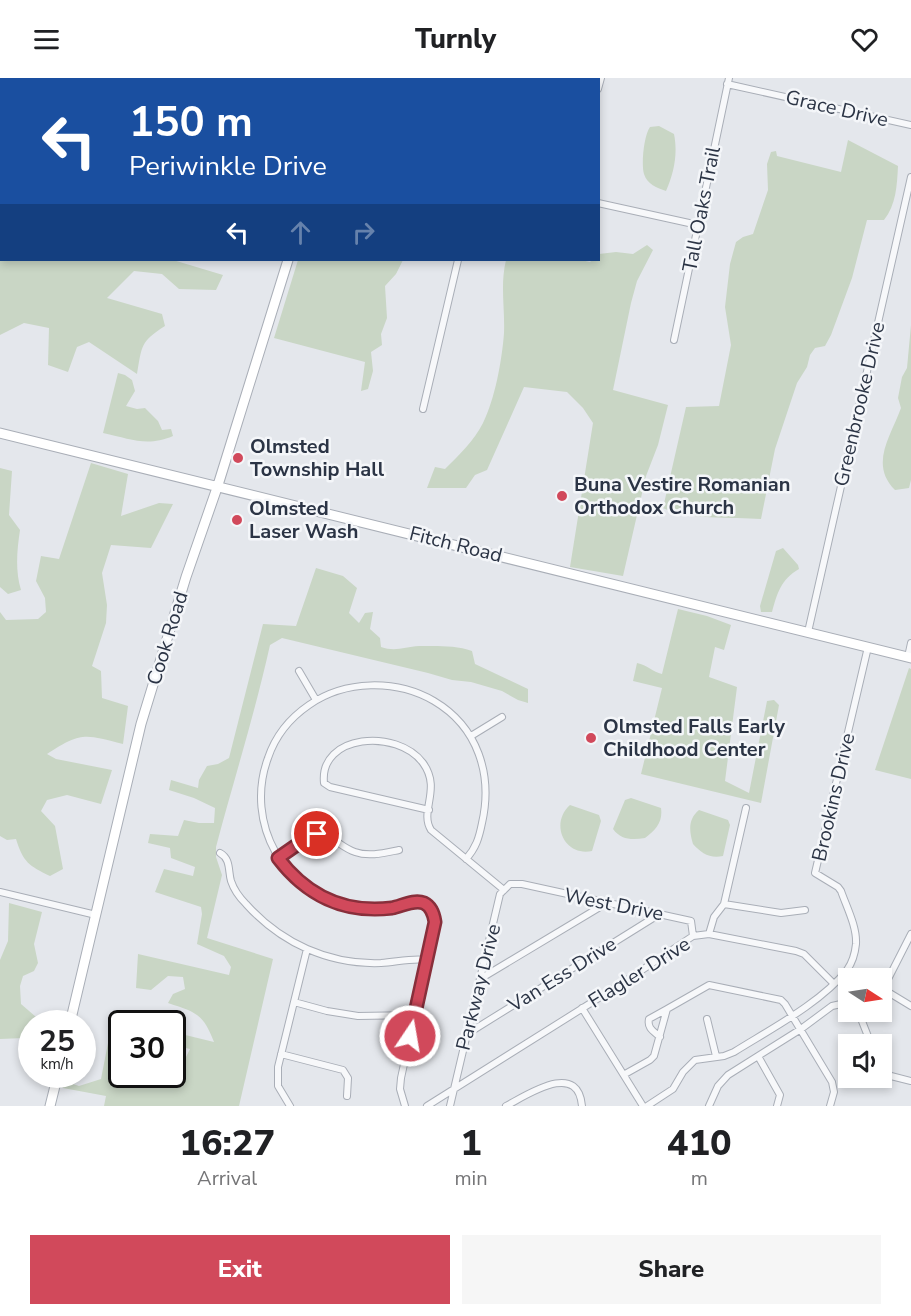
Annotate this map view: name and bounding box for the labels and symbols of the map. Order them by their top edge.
street label: Grace Drive [783,84,891,133]
street label: Tall Oaks Trail [676,144,727,274]
street label: Greenbrooke Drive [827,319,892,489]
place label: Olmsted Township Hall [250,433,385,483]
marker: Olmsted Township Hall [231,451,245,465]
place label: Buna Vestire Romanian Orthodox Church [574,471,790,521]
marker: Buna Vestire Romanian Orthodox Church [555,489,569,503]
place label: Olmsted Laser Wash [249,495,358,545]
marker: Olmsted Laser Wash [230,513,244,527]
street label: Fitch Road [407,520,505,569]
street label: Cook Road [140,588,195,688]
place label: Olmsted Falls Early Childhood Center [603,713,785,763]
street label: Brookins Drive [806,730,861,864]
marker: Olmsted Falls Early Childhood Center [584,731,598,745]
pin [291,808,342,859]
street label: West Drive [562,882,666,927]
street label: Parkway Drive [450,921,507,1053]
street label: Van Ess Drive [502,930,622,1019]
street label: Flagler Drive [583,930,695,1014]
north arrow [838,968,892,1022]
position arrow [378,1004,442,1068]
speed limit sign: 30 [108,1010,186,1088]

